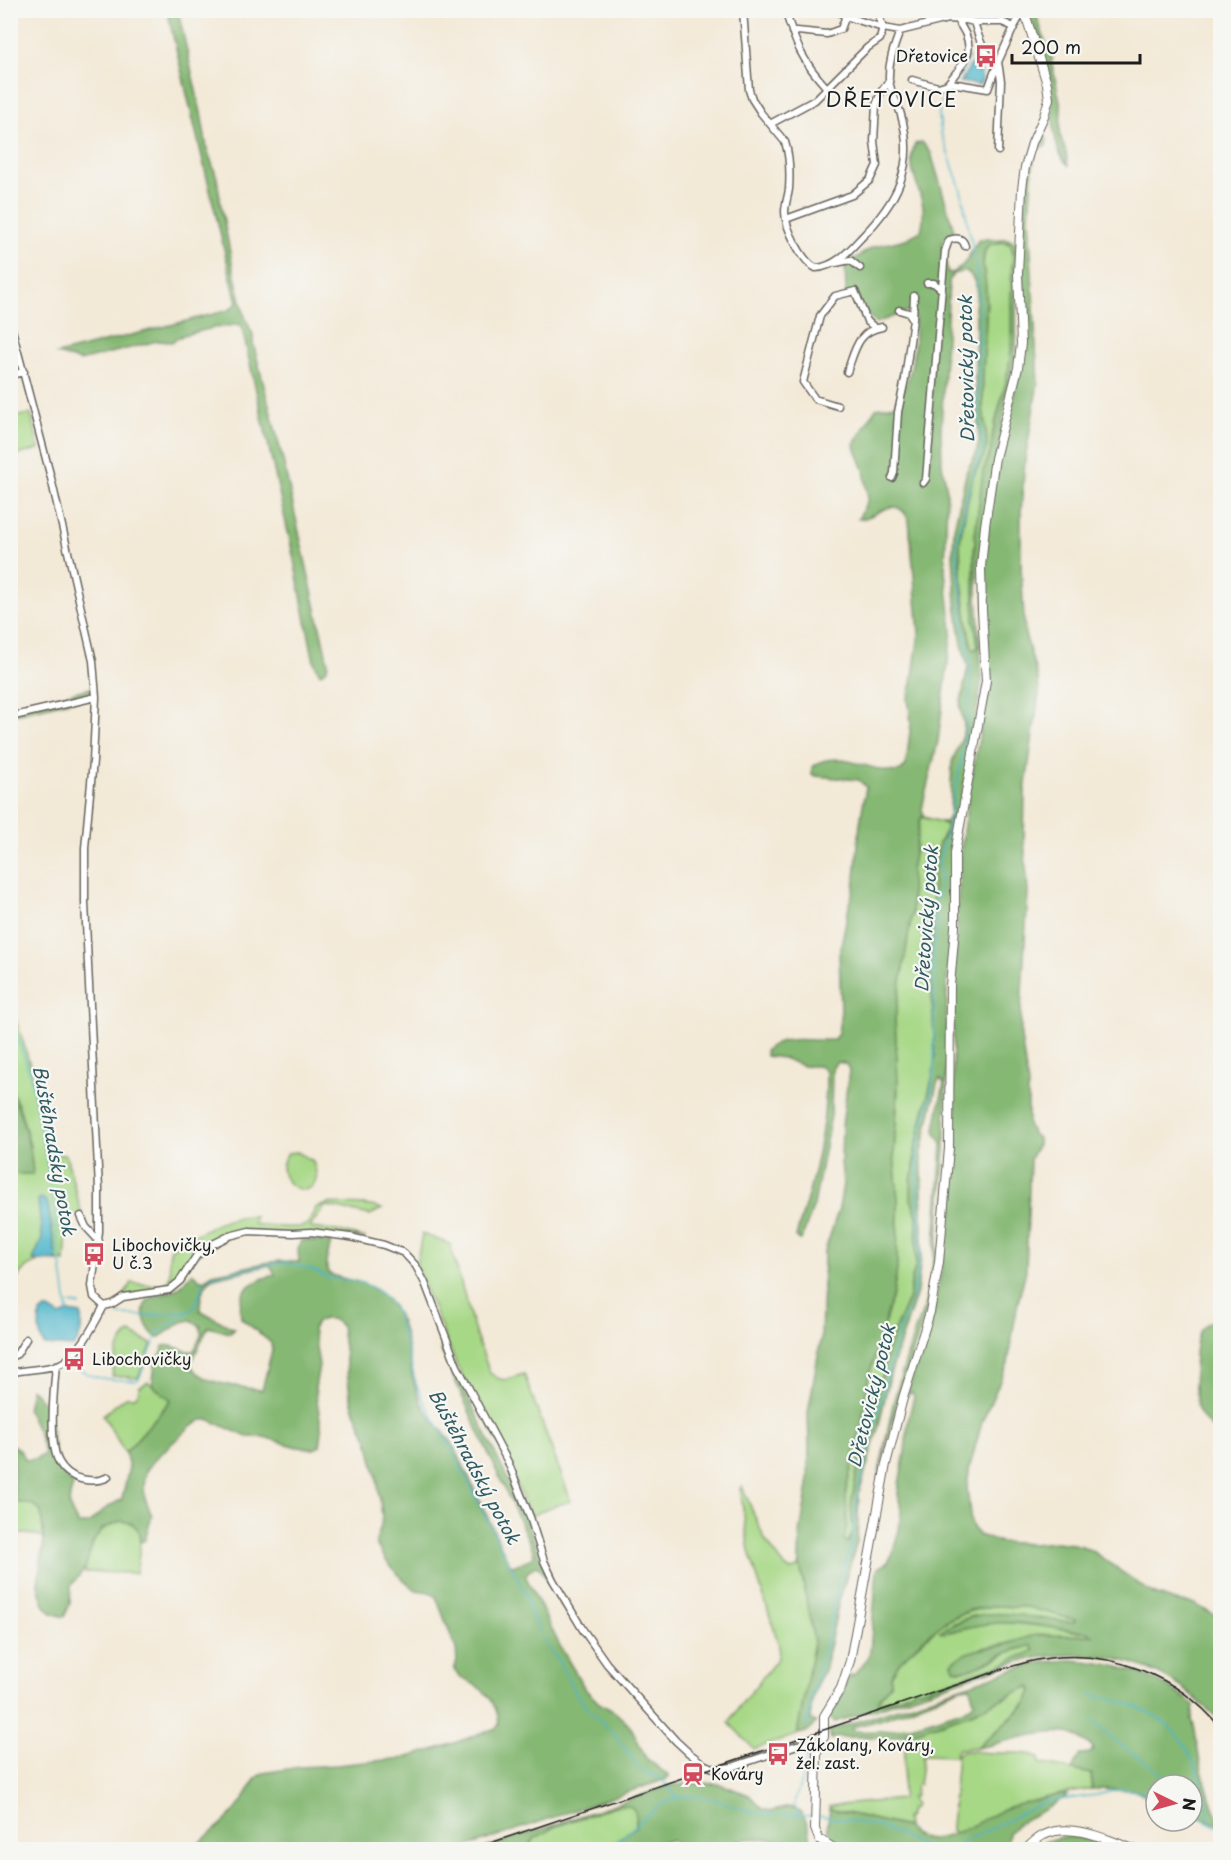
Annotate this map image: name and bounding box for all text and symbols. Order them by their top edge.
scale bar [1012,27,1140,65]
text: 200 m [1021,33,1081,60]
place label: Dřetovice [896,43,968,67]
bus stop icon: Dřetovice [973,43,999,69]
district label: DŘETOVICE [826,84,958,114]
water label: Dřetovický potok [951,294,980,443]
water label: Dřetovický potok [907,844,944,993]
water label: Buštěhradský potok [27,1063,84,1239]
place label: Libochovičky, U č.3 [112,1232,216,1274]
bus stop icon: Libochovičky, U č.3 [81,1241,107,1267]
water label: Dřetovický potok [840,1320,902,1470]
bus stop icon: Libochovičky [61,1346,87,1372]
place label: Libochovičky [92,1346,191,1370]
water label: Buštěhradský potok [423,1384,528,1549]
place label: Zákolany, Kováry, žel. zast. [796,1732,935,1774]
bus stop icon: Zákolany, Kováry, žel. zast. [765,1741,791,1767]
station icon: Kováry [680,1761,706,1787]
place label: Kováry [711,1761,764,1785]
north arrow [1144,1773,1204,1833]
text: N [1177,1797,1202,1812]

